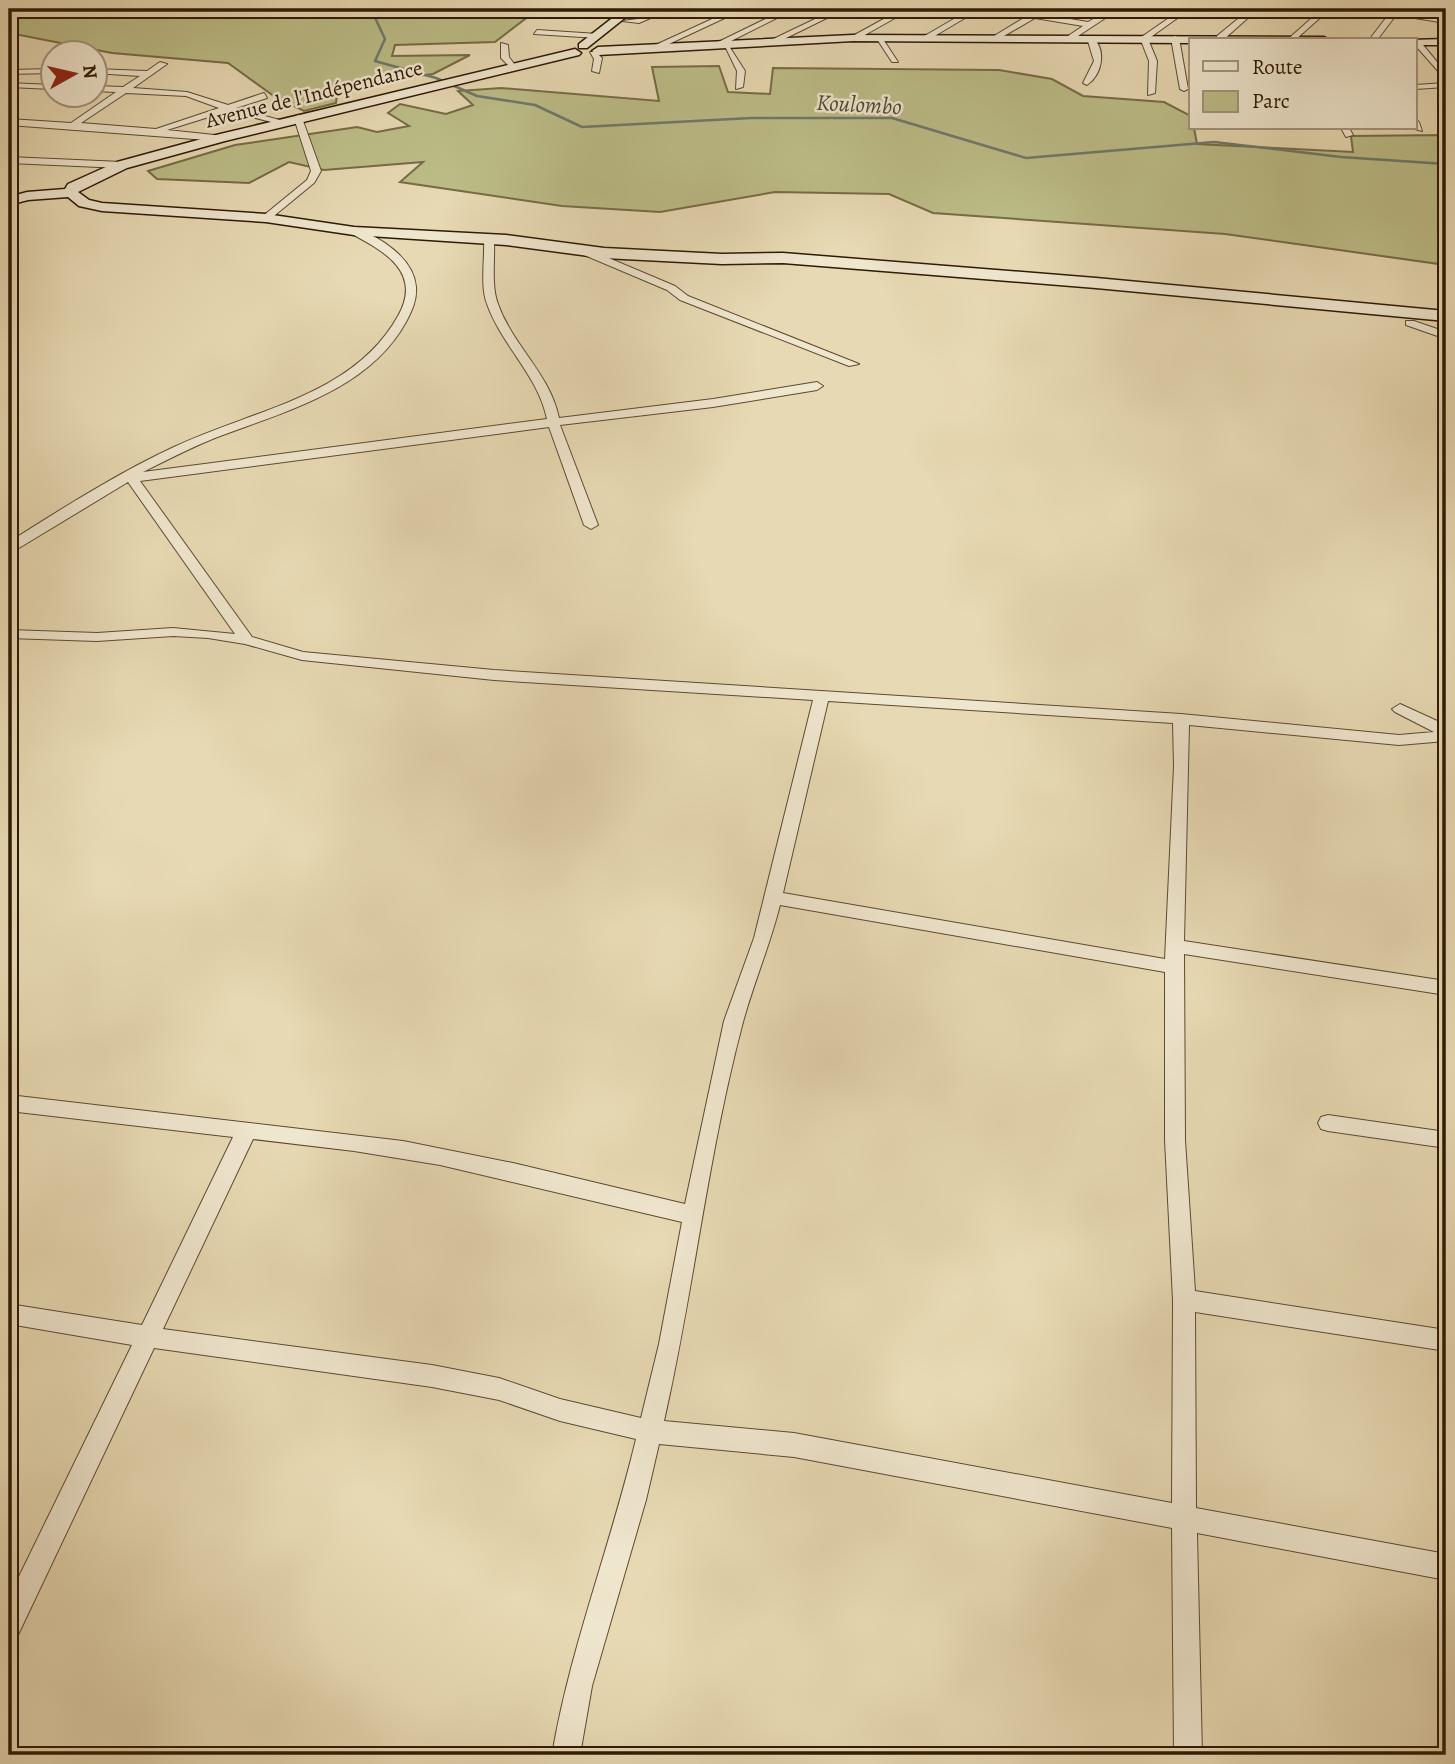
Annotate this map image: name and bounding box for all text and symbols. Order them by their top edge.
north arrow [38,38,108,108]
legend [1189,38,1416,130]
text: Route [1252,53,1302,81]
street label: Avenue de l'Indépendance [202,54,425,135]
text: N [76,63,104,81]
water label: Koulombo [815,87,902,122]
text: Parc [1252,87,1290,115]

